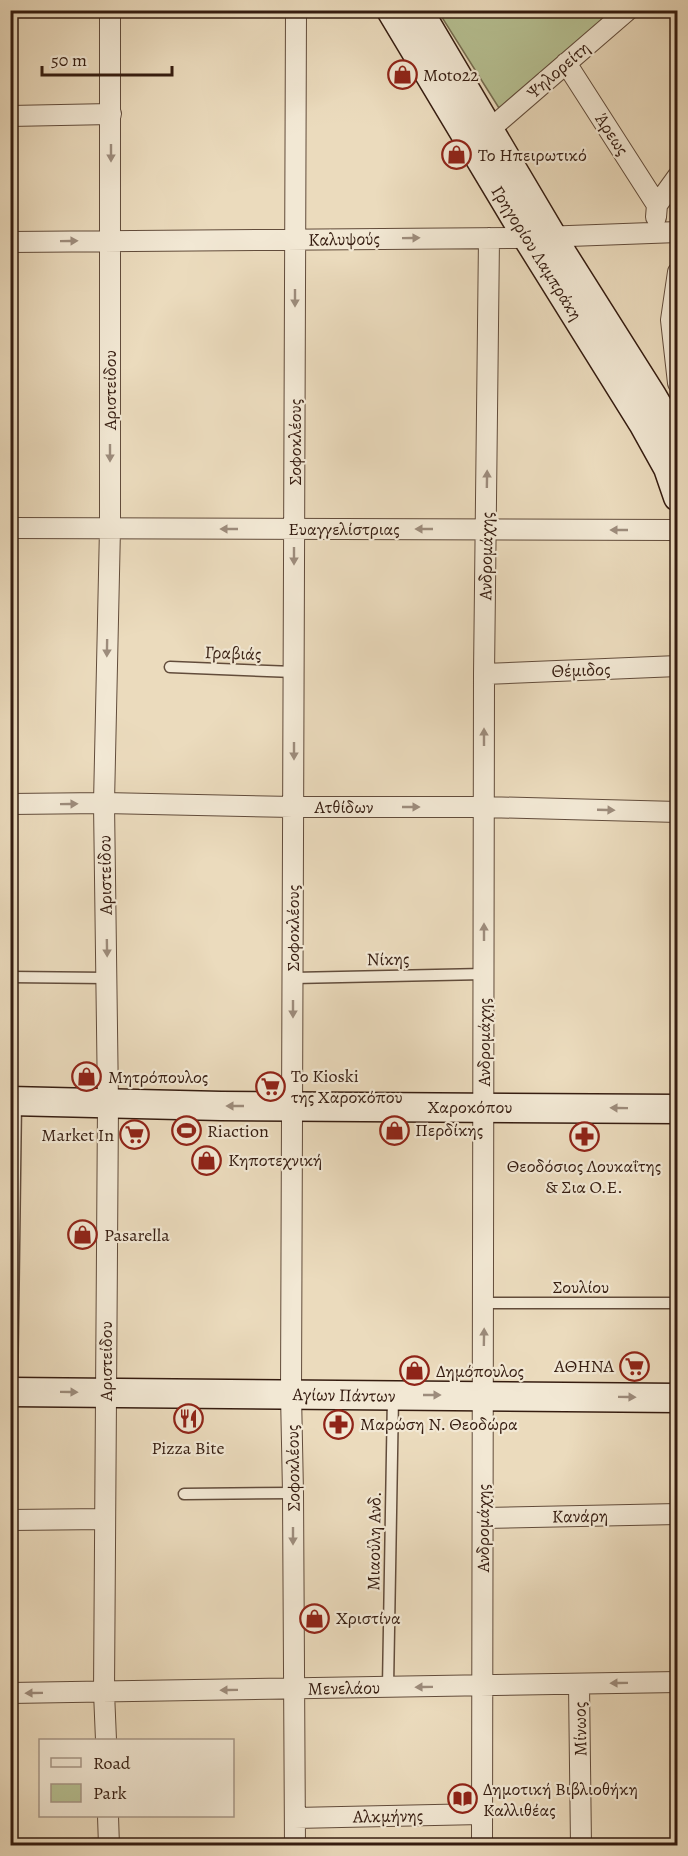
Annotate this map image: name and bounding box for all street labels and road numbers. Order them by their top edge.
street label: Ψηλορείτη [521,36,595,104]
street label: Άρεως [589,108,635,160]
street label: Γρηγορίου Λαμπράκη [486,181,588,325]
street label: Καλυψούς [308,226,380,252]
street label: Αριστείδου [98,350,122,431]
street label: Σοφοκλέους [283,399,307,485]
street label: Ανδρομάχης [473,512,499,601]
street label: Ευαγγελίστριας [288,517,400,541]
street label: Γραβιάς [204,640,262,666]
street label: Θέμιδος [551,657,611,683]
street label: Ατθίδων [314,795,373,819]
street label: Αριστείδου [92,835,118,916]
street label: Σοφοκλέους [281,885,305,971]
street label: Νίκης [366,947,410,971]
street label: Ανδρομάχης [472,998,496,1087]
street label: Χαροκόπου [428,1095,512,1119]
street label: Σουλίου [553,1275,609,1299]
street label: Αριστείδου [94,1321,118,1402]
street label: Αγίων Πάντων [291,1382,396,1408]
street label: Σοφοκλέους [280,1424,306,1512]
street label: Ανδρομάχης [471,1484,495,1573]
street label: Μιαούλη Ανδ. [361,1491,387,1591]
street label: Κανάρη [552,1504,608,1528]
street label: Μενελάου [308,1675,380,1701]
street label: Μίνωος [568,1701,592,1757]
street label: Αλκμήνης [352,1803,423,1829]

